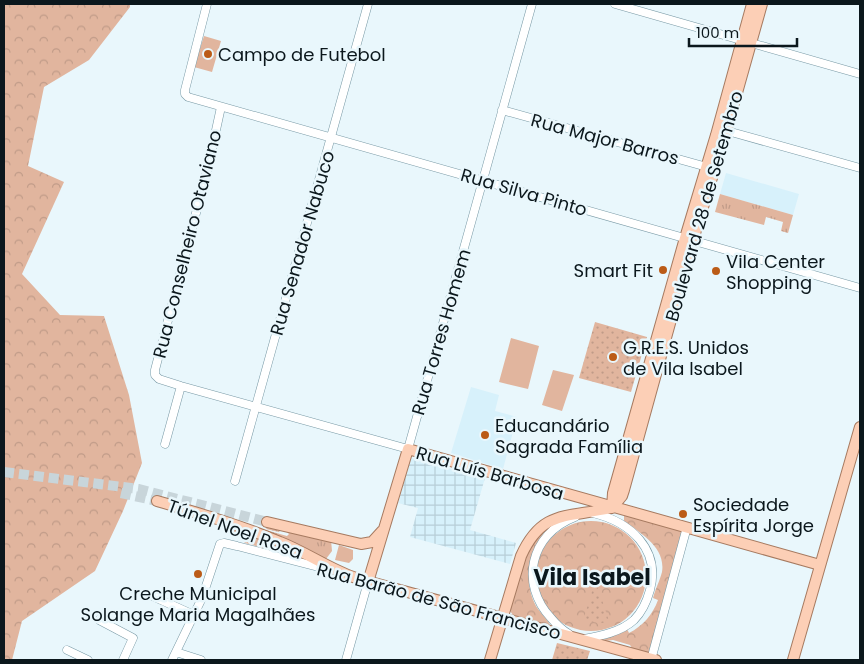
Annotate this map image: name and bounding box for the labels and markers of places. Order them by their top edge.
place label: Campo de Futebol [218,42,386,67]
marker: Campo de Futebol [202,48,214,60]
place label: Vila Center Shopping [726,249,825,295]
place label: Smart Fit [574,258,653,283]
marker: Smart Fit [657,264,669,276]
marker: Vila Center Shopping [710,265,722,277]
place label: G.R.E.S. Unidos de Vila Isabel [623,335,749,381]
marker: G.R.E.S. Unidos de Vila Isabel [607,351,619,363]
place label: Educandário Sagrada Família [495,413,643,459]
marker: Educandário Sagrada Família [479,429,491,441]
place label: Sociedade Espírita Jorge [693,492,814,538]
marker: Sociedade Espírita Jorge [677,508,689,520]
marker: Creche Municipal Solange Maria Magalhães [192,568,204,580]
place label: Creche Municipal Solange Maria Magalhães [81,581,315,627]

